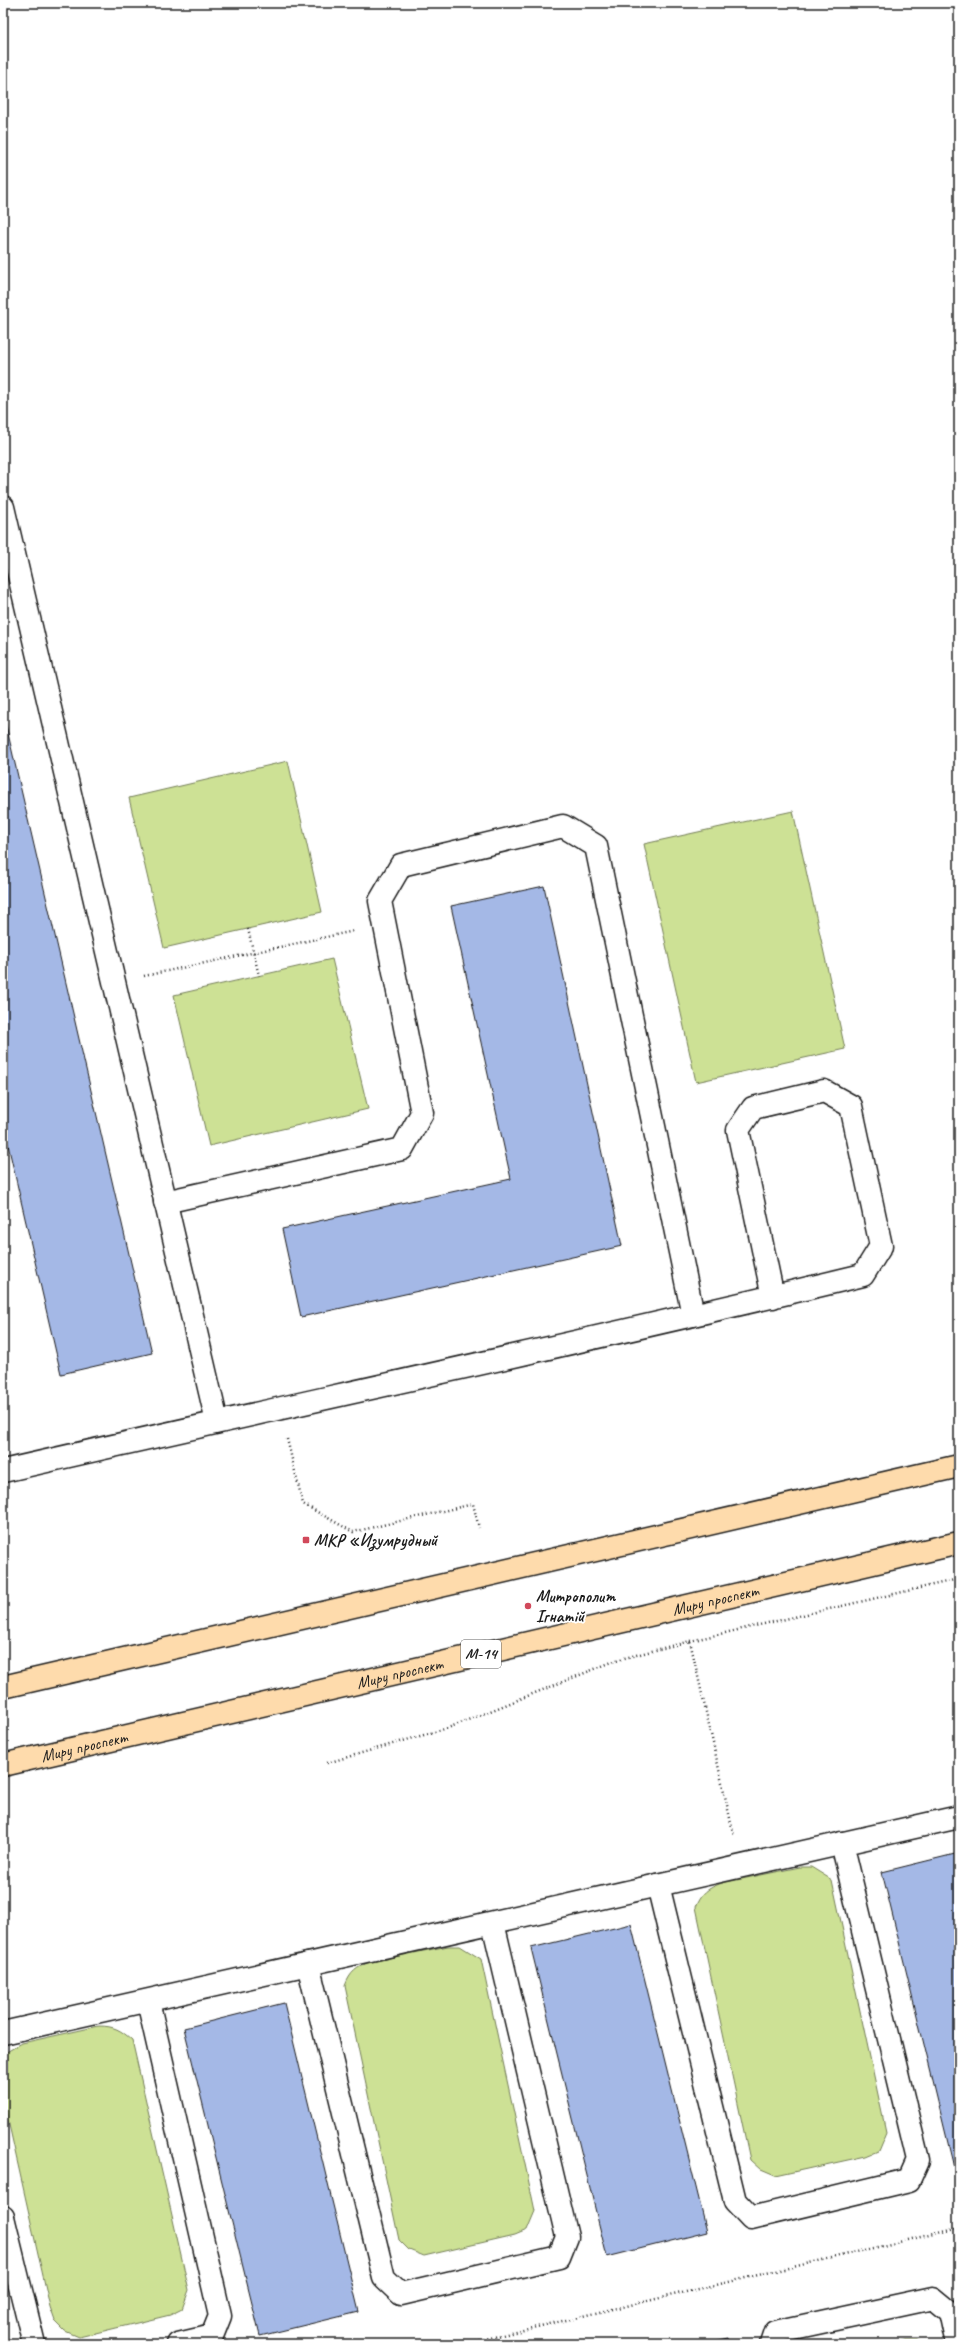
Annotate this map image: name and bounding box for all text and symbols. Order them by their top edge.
place label: МКР «Изумрудный [314,1530,439,1552]
marker: МКР «Изумрудный [301,1535,311,1545]
street label: Миру проспект [670,1579,761,1620]
place label: Митрополит Ігнатій [536,1586,616,1627]
marker: Митрополит Ігнатій [523,1601,533,1611]
road number: М-14 [461,1640,501,1668]
street label: Миру проспект [354,1652,446,1693]
street label: Миру проспект [39,1726,130,1766]

